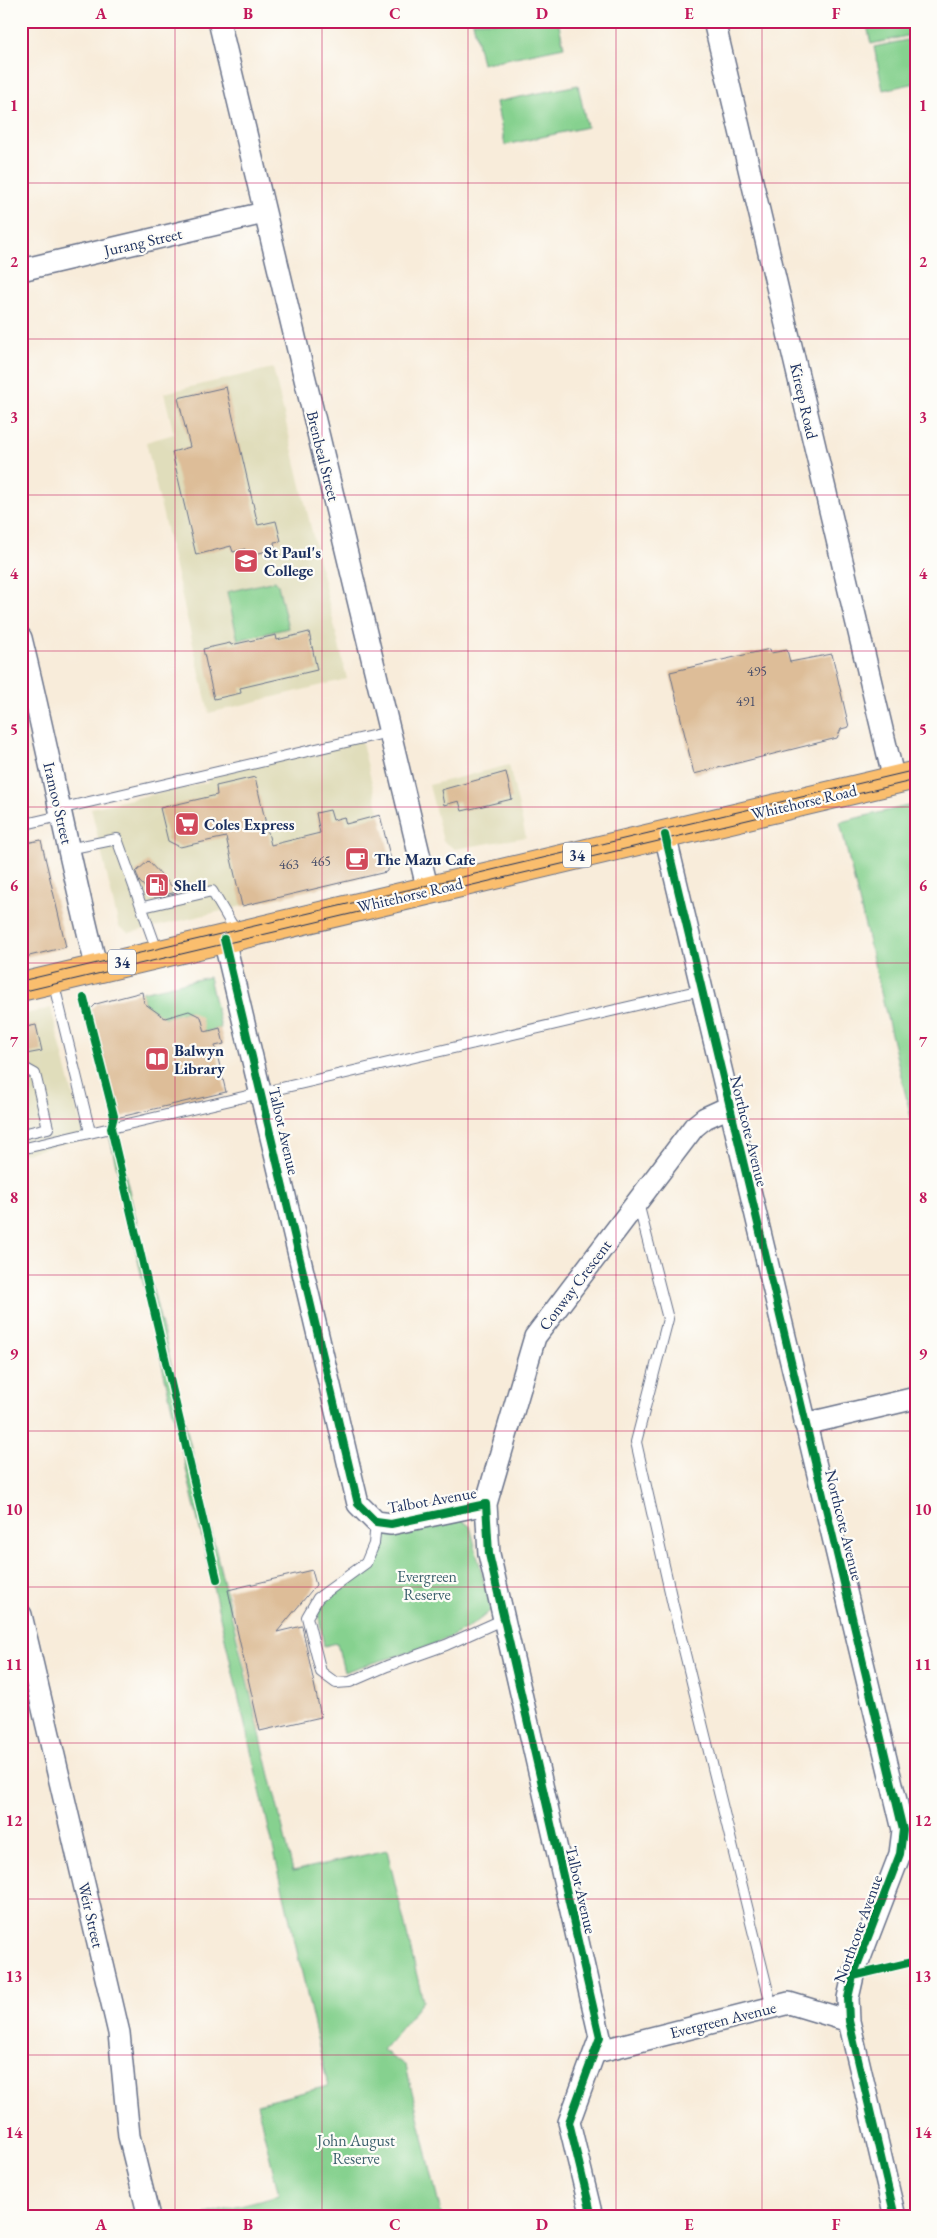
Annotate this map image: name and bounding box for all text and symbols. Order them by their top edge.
text: A [94,3,107,24]
text: B [243,3,253,24]
text: C [389,3,401,24]
text: D [536,3,548,24]
text: E [684,3,694,24]
text: F [832,3,841,24]
text: 1 [10,95,18,116]
text: 1 [919,95,927,116]
street label: Jurang Street [100,223,184,262]
text: 2 [10,251,19,272]
text: 2 [919,251,928,272]
street label: Kireep Road [785,361,823,442]
text: 3 [10,407,18,428]
text: 3 [919,407,927,428]
street label: Brenbeal Street [302,409,344,503]
place label: St Paul's College [264,542,321,581]
school or university icon: St Paul's College [233,548,259,574]
text: 4 [10,563,19,584]
text: 4 [919,563,928,584]
house number: 495 [747,662,767,680]
house number: 491 [736,692,756,710]
text: 5 [10,719,18,740]
text: 5 [919,719,927,740]
street label: Iramoo Street [38,760,78,846]
street label: Whitehorse Road [749,779,860,824]
supermarket icon: Coles Express [174,811,200,837]
place label: Coles Express [204,814,295,835]
road number: 34 [563,842,591,868]
cafe icon: The Mazu Cafe [344,846,370,872]
place label: The Mazu Cafe [374,849,476,870]
house number: 465 [311,852,331,870]
house number: 463 [279,855,299,873]
fuel station icon: Shell [144,872,170,898]
street label: Whitehorse Road [355,872,466,917]
text: 6 [10,875,19,896]
place label: Shell [174,875,207,896]
text: 6 [919,875,928,896]
road number: 34 [108,950,136,974]
text: 7 [10,1031,19,1052]
text: 7 [919,1031,928,1052]
place label: Balwyn Library [174,1040,225,1079]
library icon: Balwyn Library [144,1046,170,1072]
street label: Northcote Avenue [725,1073,773,1189]
street label: Talbot Avenue [264,1085,304,1177]
text: 8 [10,1187,18,1208]
text: 8 [919,1187,927,1208]
street label: Conway Crescent [534,1235,616,1335]
text: 9 [10,1343,19,1364]
text: 9 [919,1343,928,1364]
street label: Northcote Avenue [820,1467,868,1583]
street label: Talbot Avenue [386,1482,478,1518]
text: 10 [6,1499,23,1520]
text: 10 [915,1499,932,1520]
park label: Evergreen Reserve [397,1566,457,1605]
text: 11 [6,1654,22,1675]
text: 11 [915,1654,931,1675]
text: 12 [6,1810,23,1831]
text: 12 [915,1810,932,1831]
street label: Talbot Avenue [561,1844,601,1936]
street label: Northcote Avenue [829,1872,887,1986]
street label: Weir Street [73,1880,109,1950]
text: 13 [6,1966,22,1987]
text: 13 [915,1966,931,1987]
street label: Evergreen Avenue [668,1997,778,2043]
text: 14 [6,2122,23,2143]
text: 14 [915,2122,932,2143]
park label: John August Reserve [315,2130,395,2169]
text: A [94,2214,107,2235]
text: B [243,2214,253,2235]
text: C [389,2214,401,2235]
text: D [536,2214,548,2235]
text: E [684,2214,694,2235]
text: F [832,2214,841,2235]

